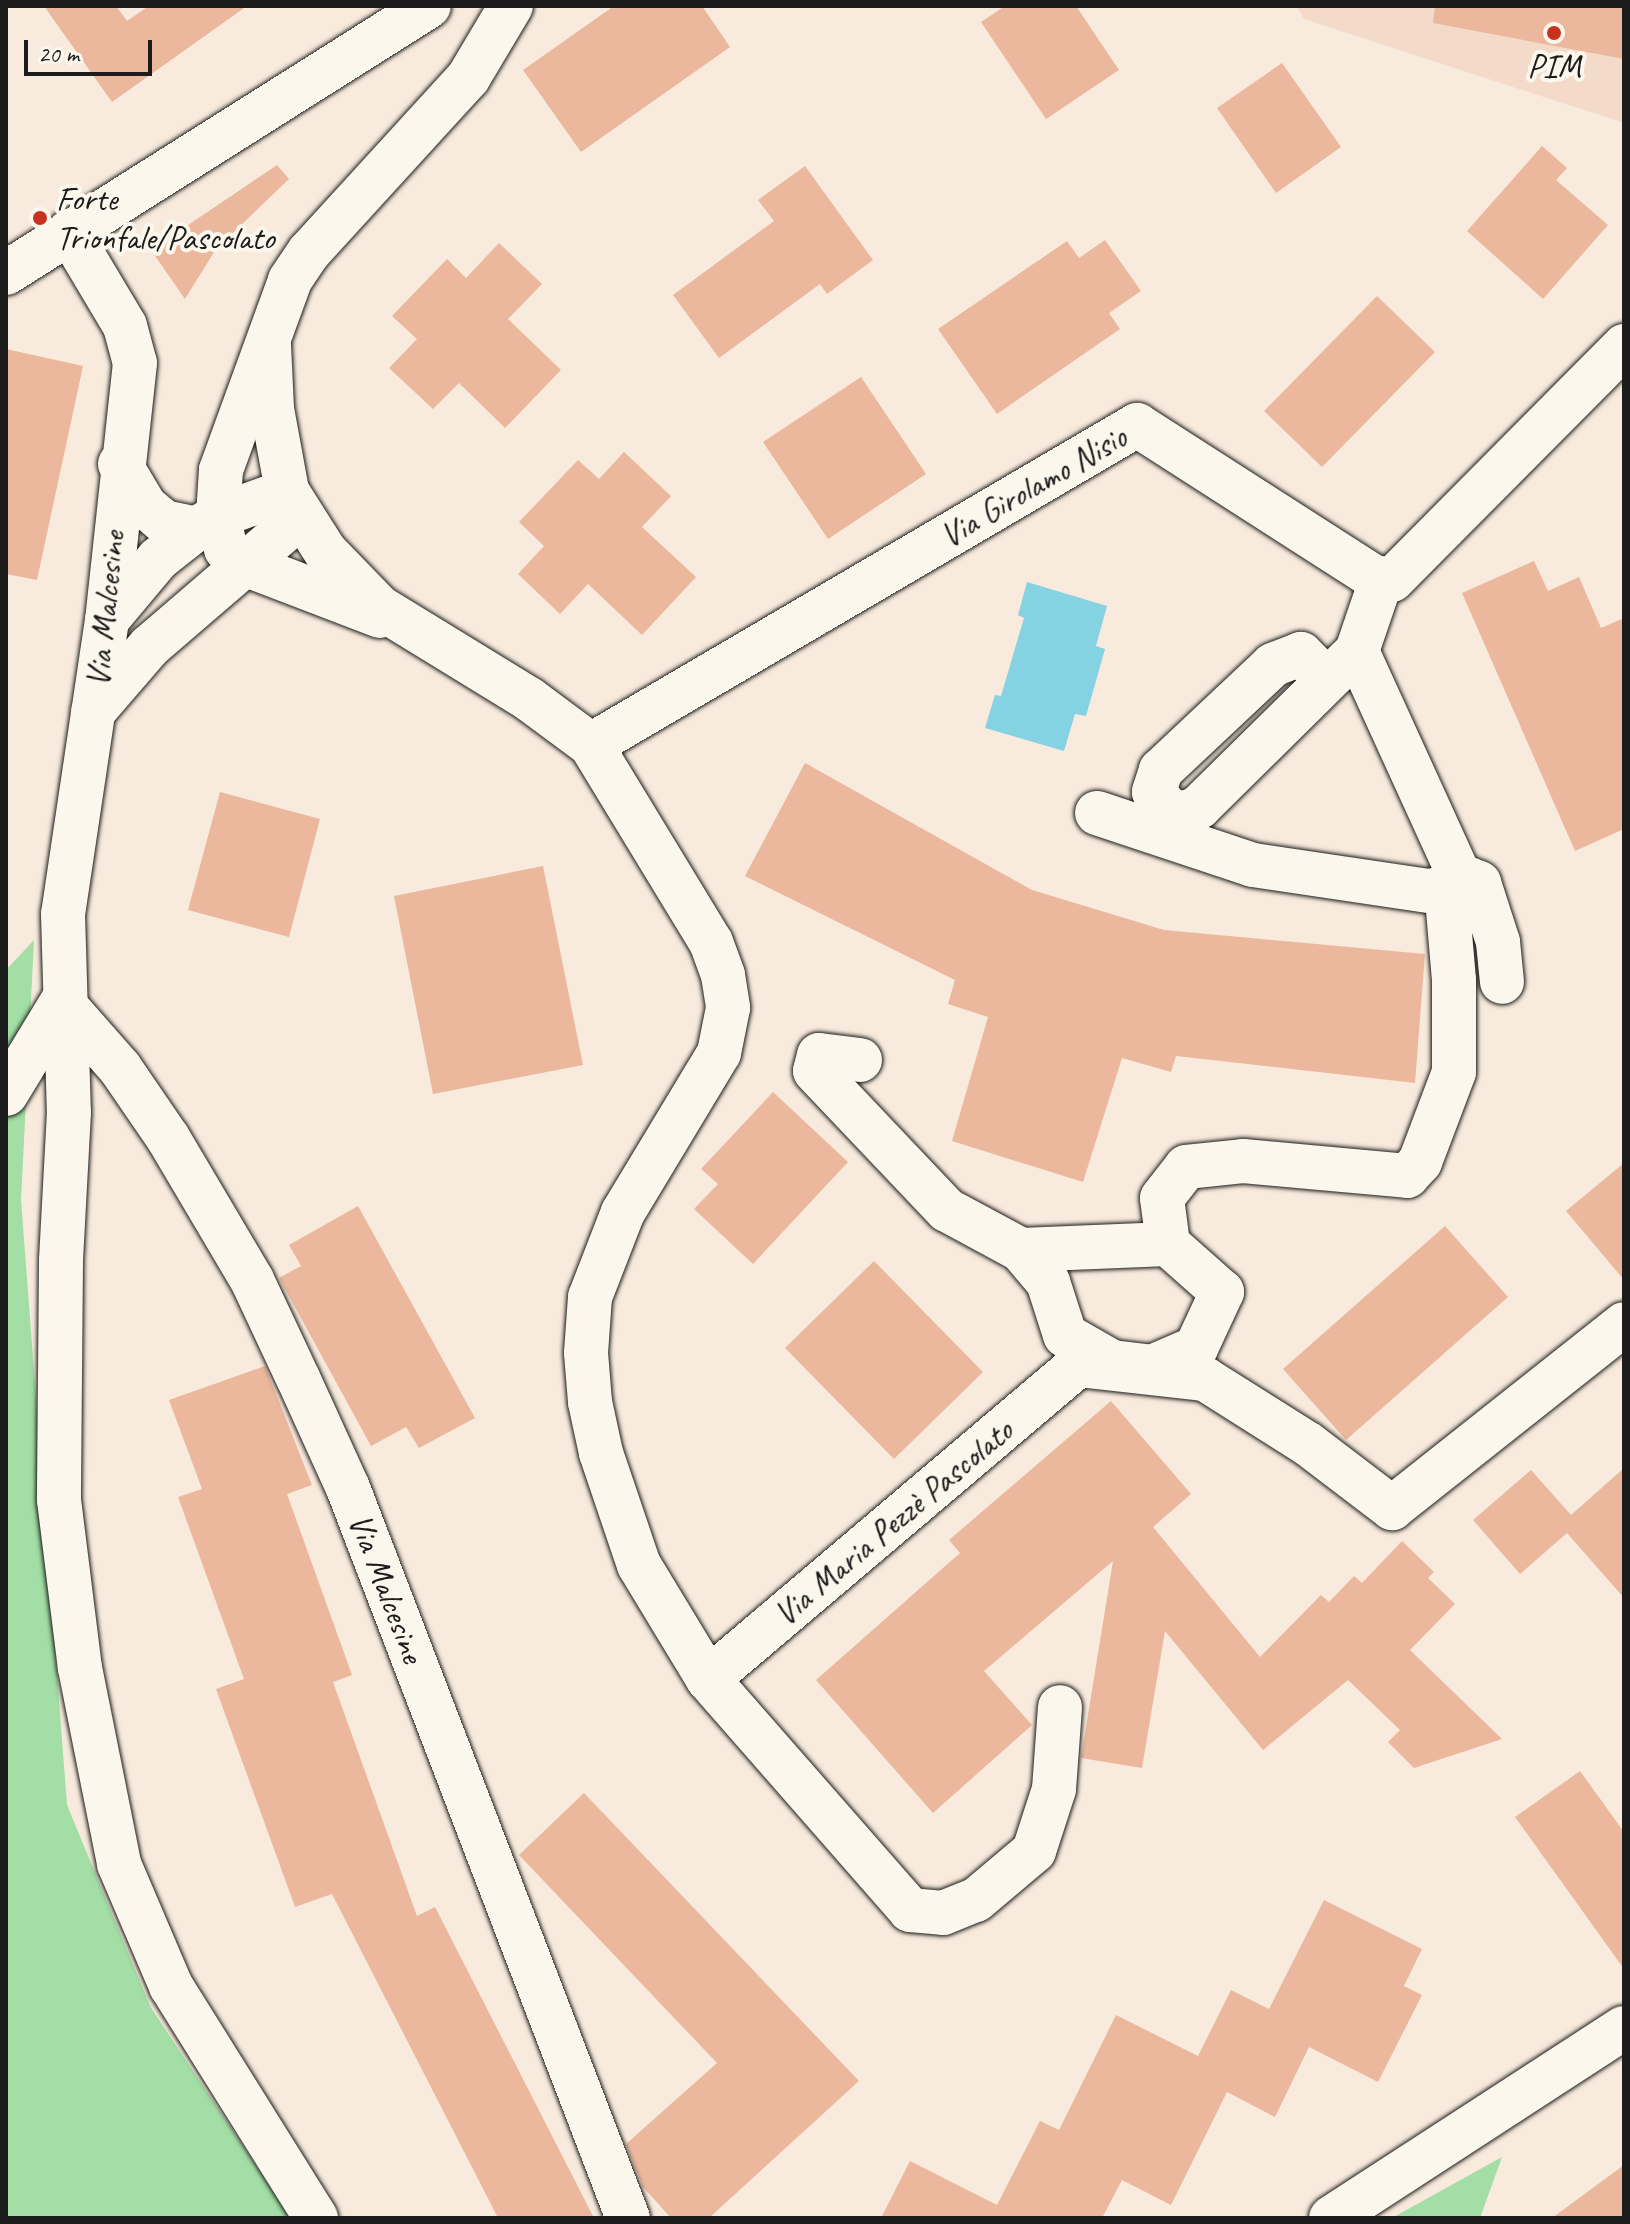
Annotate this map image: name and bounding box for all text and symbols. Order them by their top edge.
scale bar [28,24,156,74]
marker: PIM [1545,24,1563,42]
text: 20 m [38,39,79,69]
place label: PIM [1527,46,1581,86]
place label: Forte Trionfale/Pascolato [56,178,275,258]
marker: Forte Trionfale/Pascolato [31,209,49,227]
street label: Via Girolamo Nisio [932,416,1134,556]
street label: Via Malcesine [76,529,134,689]
street label: Via Maria Pezzè Pascolato [765,1410,1021,1634]
street label: Via Malcesine [340,1507,434,1669]

